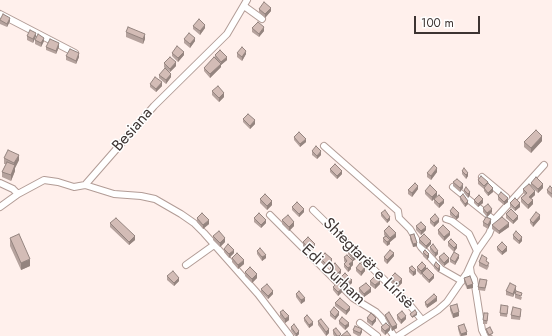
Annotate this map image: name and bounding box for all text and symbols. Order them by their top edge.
scale bar [416,8,482,34]
text: 100 m [421,14,454,32]
street label: Besiana [109,104,157,156]
street label: Shtegtarët e Lirisë [319,215,417,313]
street label: Edi Durham [297,241,369,309]

